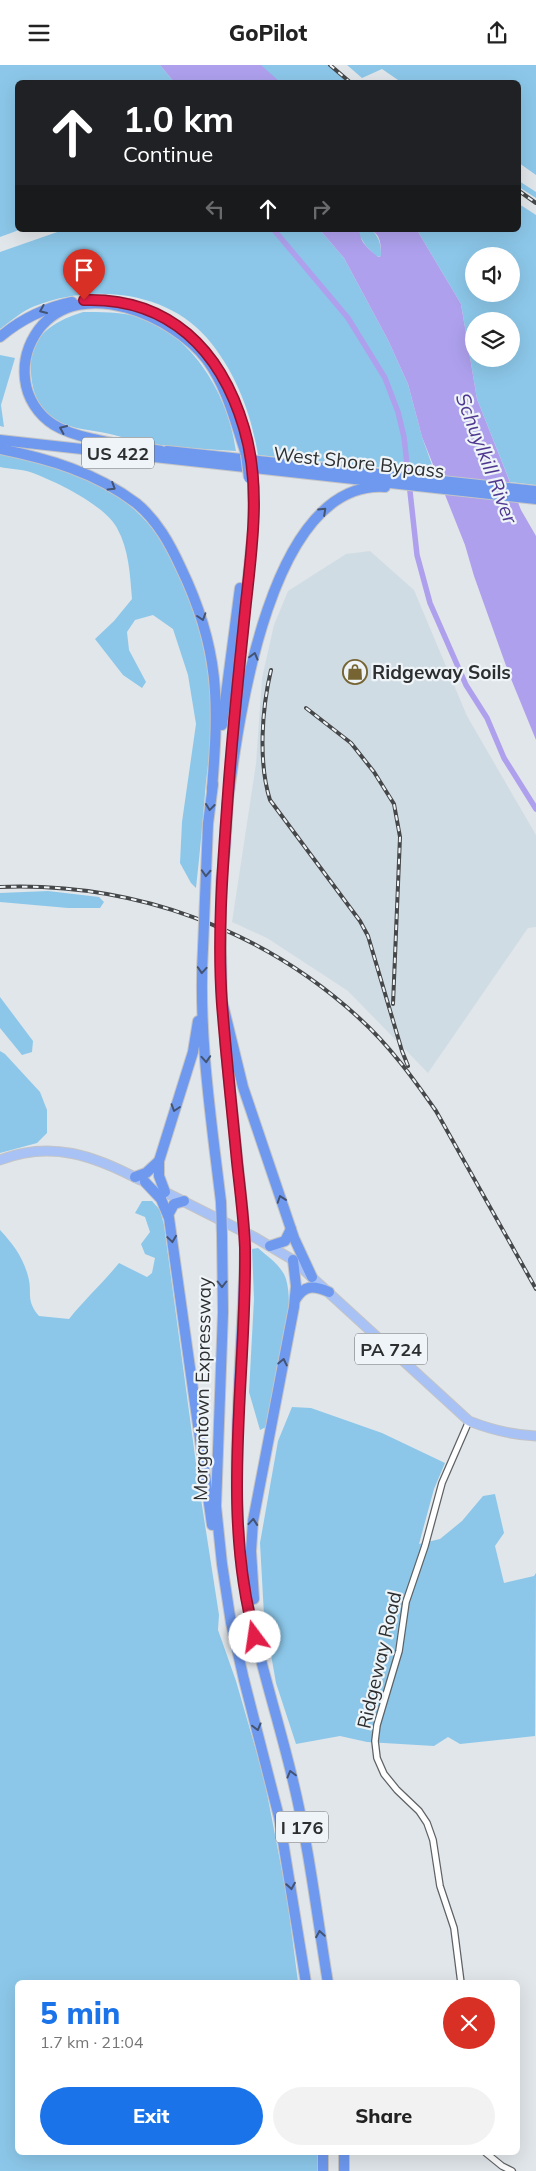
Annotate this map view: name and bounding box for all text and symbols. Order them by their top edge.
icon: menu [25,19,53,47]
text: GoPilot [229,19,307,47]
icon: share [483,19,511,47]
text: 1.0 km [123,97,234,141]
icon: ahead [40,100,105,165]
text: Continue [123,140,213,168]
icon: left [201,195,229,223]
icon: ahead [254,195,282,223]
icon: right [307,195,335,223]
map controls [465,247,520,367]
button: sound [465,247,520,302]
pin [63,249,105,300]
icon: arrive [70,256,98,284]
one-way arrow [39,305,47,315]
button: layers [465,312,520,367]
water label: Schuylkill River [451,389,524,528]
one-way arrow [59,425,68,435]
road number: US 422 [82,437,154,468]
street label: West Shore Bypass [272,441,446,483]
one-way arrow [106,481,115,490]
one-way arrow [318,508,327,517]
one-way arrow [196,612,206,621]
one-way arrow [249,652,259,660]
shop icon: Ridgeway Soils [342,659,368,685]
place label: Ridgeway Soils [372,660,511,684]
one-way arrow [205,803,216,811]
one-way arrow [201,869,212,877]
one-way arrow [197,967,208,975]
one-way arrow [200,1055,211,1063]
one-way arrow [171,1103,181,1112]
one-way arrow [276,1195,286,1204]
one-way arrow [166,1236,177,1244]
street label: Morgantown Expressway [188,1277,216,1501]
one-way arrow [217,1280,227,1288]
road number: PA 724 [355,1333,427,1365]
one-way arrow [278,1358,288,1367]
one-way arrow [247,1517,258,1525]
street label: Ridgeway Road [352,1589,406,1731]
position arrow [228,1610,280,1662]
one-way arrow [251,1723,261,1731]
one-way arrow [287,1771,297,1779]
road number: I 176 [276,1811,328,1843]
one-way arrow [285,1882,295,1890]
one-way arrow [315,1930,326,1938]
text: 5 min [40,1994,120,2032]
button: close [443,1997,495,2049]
text: 1.7 km · 21:04 [40,2032,143,2052]
button: Exit [40,2087,263,2145]
button: Share [273,2087,495,2145]

